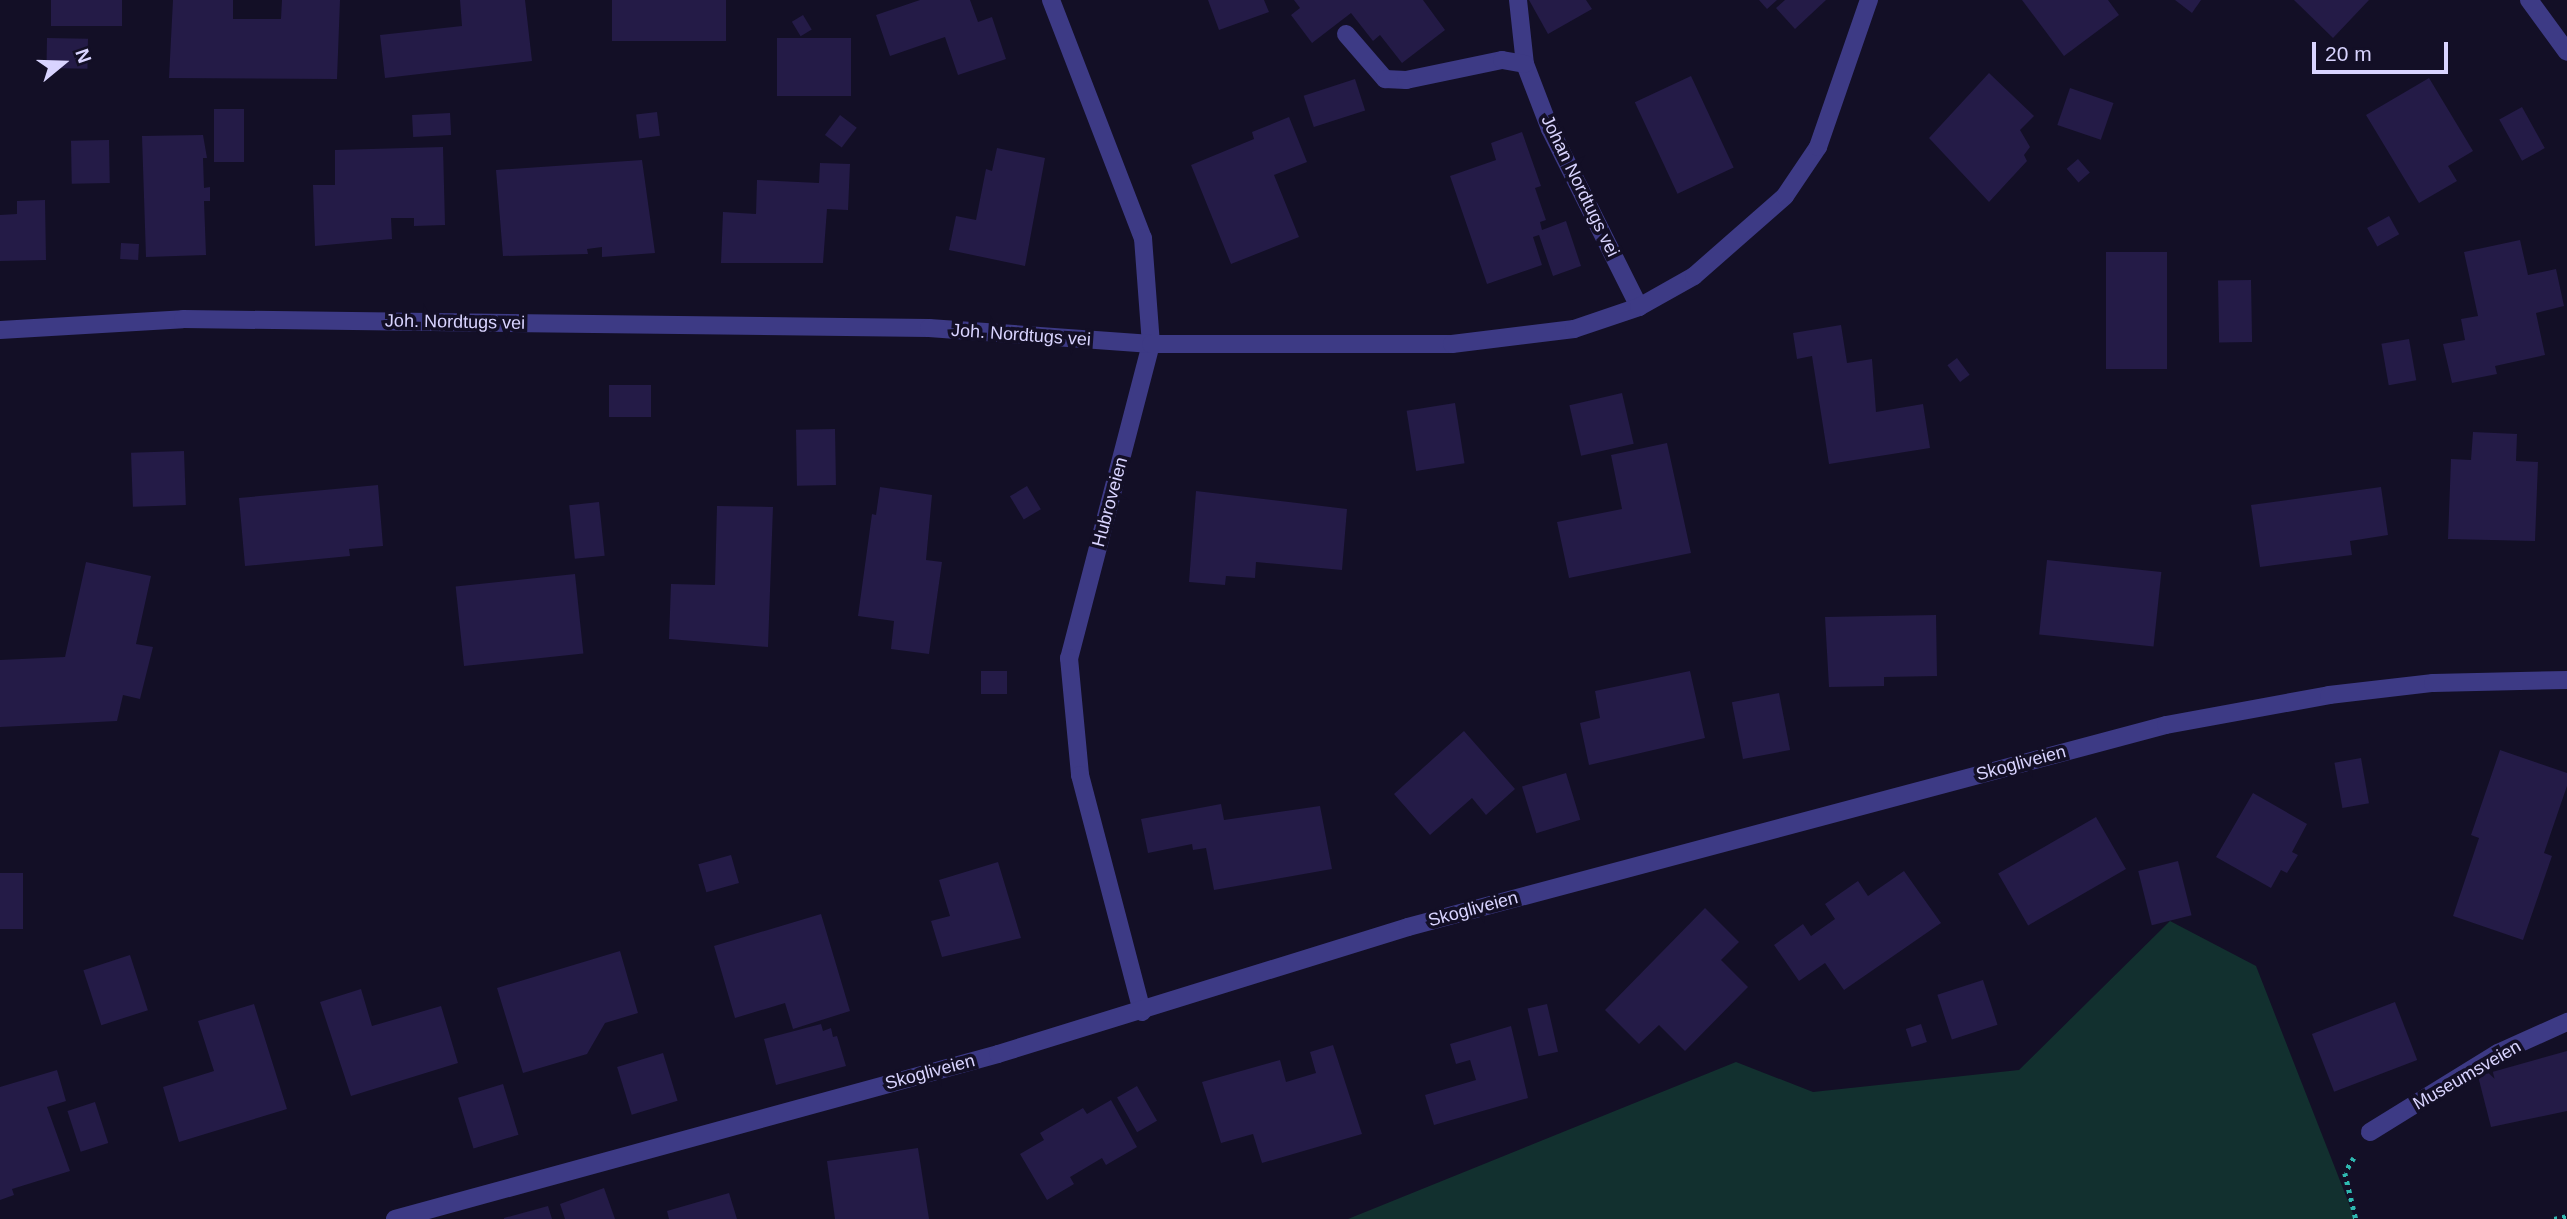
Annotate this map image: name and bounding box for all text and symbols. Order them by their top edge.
north arrow [28,28,98,98]
scale bar [2315,28,2452,72]
text: 20 m [2325,42,2372,65]
text: N [71,46,95,66]
street label: Johan Nordtugs vei [1536,112,1624,260]
street label: Joh. Nordtugs vei [385,310,525,334]
street label: Joh. Nordtugs vei [950,319,1092,351]
street label: Hubroveien [1088,455,1132,549]
street label: Skogliveien [1974,741,2068,785]
street label: Skogliveien [1426,887,1520,931]
street label: Museumsveien [2409,1035,2525,1115]
street label: Skogliveien [883,1050,977,1094]

